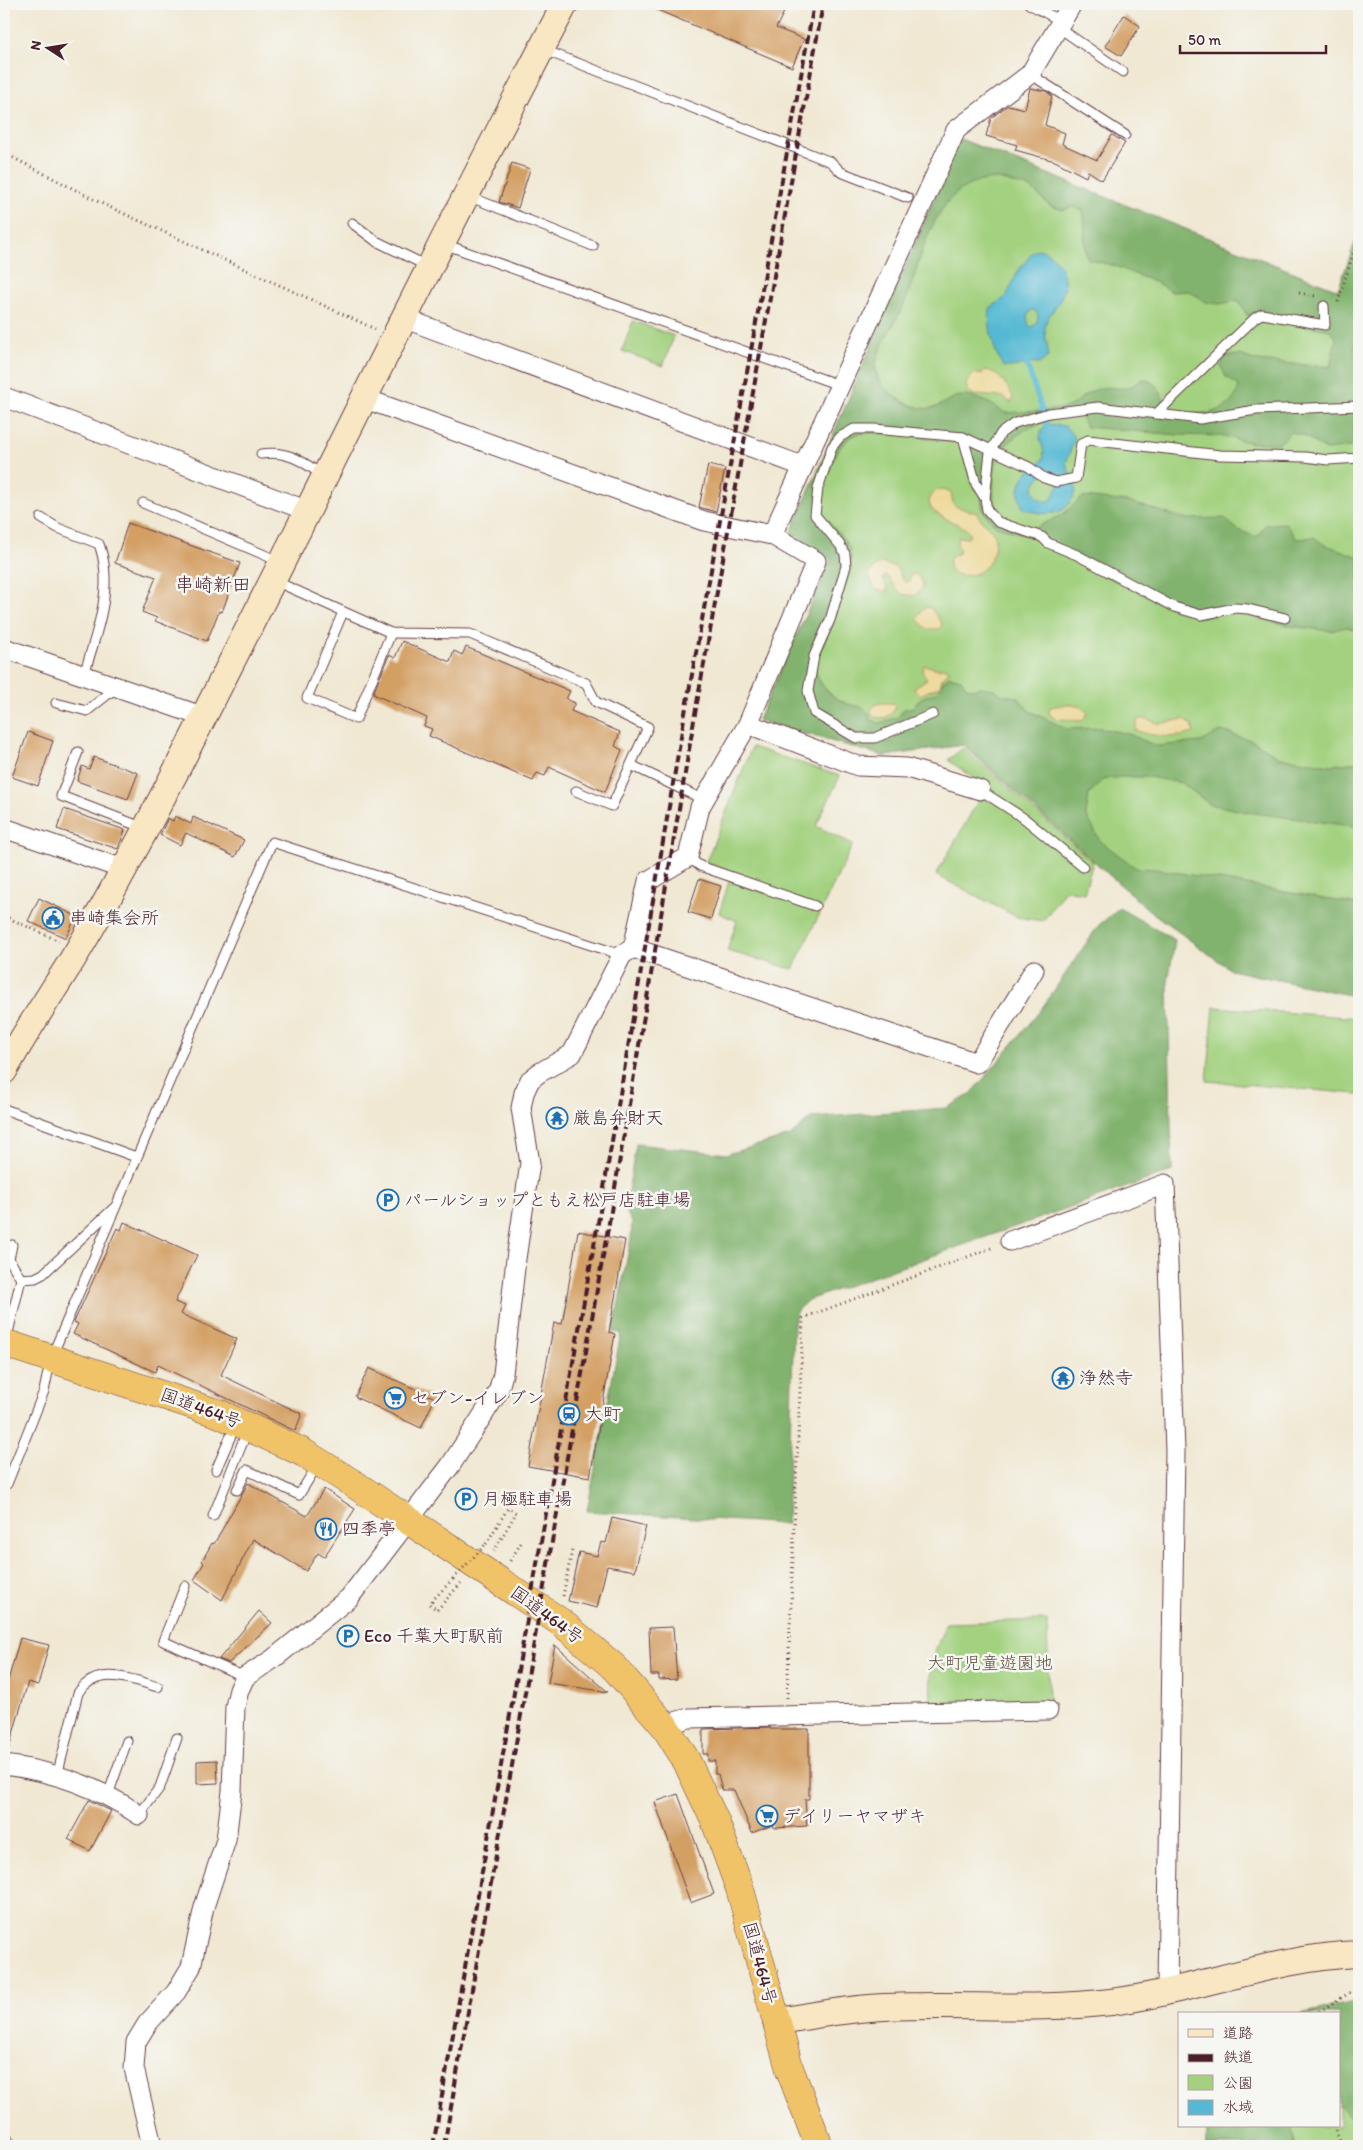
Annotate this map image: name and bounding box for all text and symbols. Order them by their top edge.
north arrow [22,22,72,72]
scale bar [1180,22,1327,54]
text: 50 m [1188,31,1221,49]
text: N [26,39,45,52]
district label: 串崎新田 [175,573,251,596]
public building icon: 串崎集会所 [41,906,65,930]
place label: 串崎集会所 [69,907,159,929]
temple icon: 厳島弁財天 [545,1106,569,1130]
place label: 厳島弁財天 [573,1107,663,1129]
parking icon: パールショップともえ松戸店駐車場 [376,1188,400,1212]
place label: パールショップともえ松戸店駐車場 [404,1189,690,1211]
temple icon: 浄然寺 [1051,1366,1075,1390]
place label: 浄然寺 [1079,1367,1133,1389]
street label: 国道464号 [157,1383,245,1433]
supermarket icon: セブン-イレブン [383,1386,407,1410]
place label: セブン-イレブン [411,1387,544,1409]
station icon: 大町 [557,1402,581,1426]
place label: 大町 [585,1403,621,1425]
parking icon: 月極駐車場 [454,1487,478,1511]
place label: 月極駐車場 [482,1488,572,1510]
restaurant icon: 四季亭 [314,1517,338,1541]
place label: 四季亭 [342,1518,396,1540]
street label: 国道464号 [506,1581,588,1649]
parking icon: Eco 千葉大町駅前 [336,1624,360,1648]
place label: Eco 千葉大町駅前 [364,1625,504,1647]
park label: 大町児童遊園地 [927,1652,1053,1674]
supermarket icon: デイリーヤマザキ [755,1804,779,1828]
place label: デイリーヤマザキ [783,1805,926,1827]
street label: 国道464号 [738,1919,782,2007]
legend [1178,2012,1340,2128]
text: 道路 [1223,2024,1253,2042]
text: 鉄道 [1223,2048,1253,2066]
text: 公園 [1223,2074,1253,2092]
text: 水域 [1223,2098,1253,2116]

